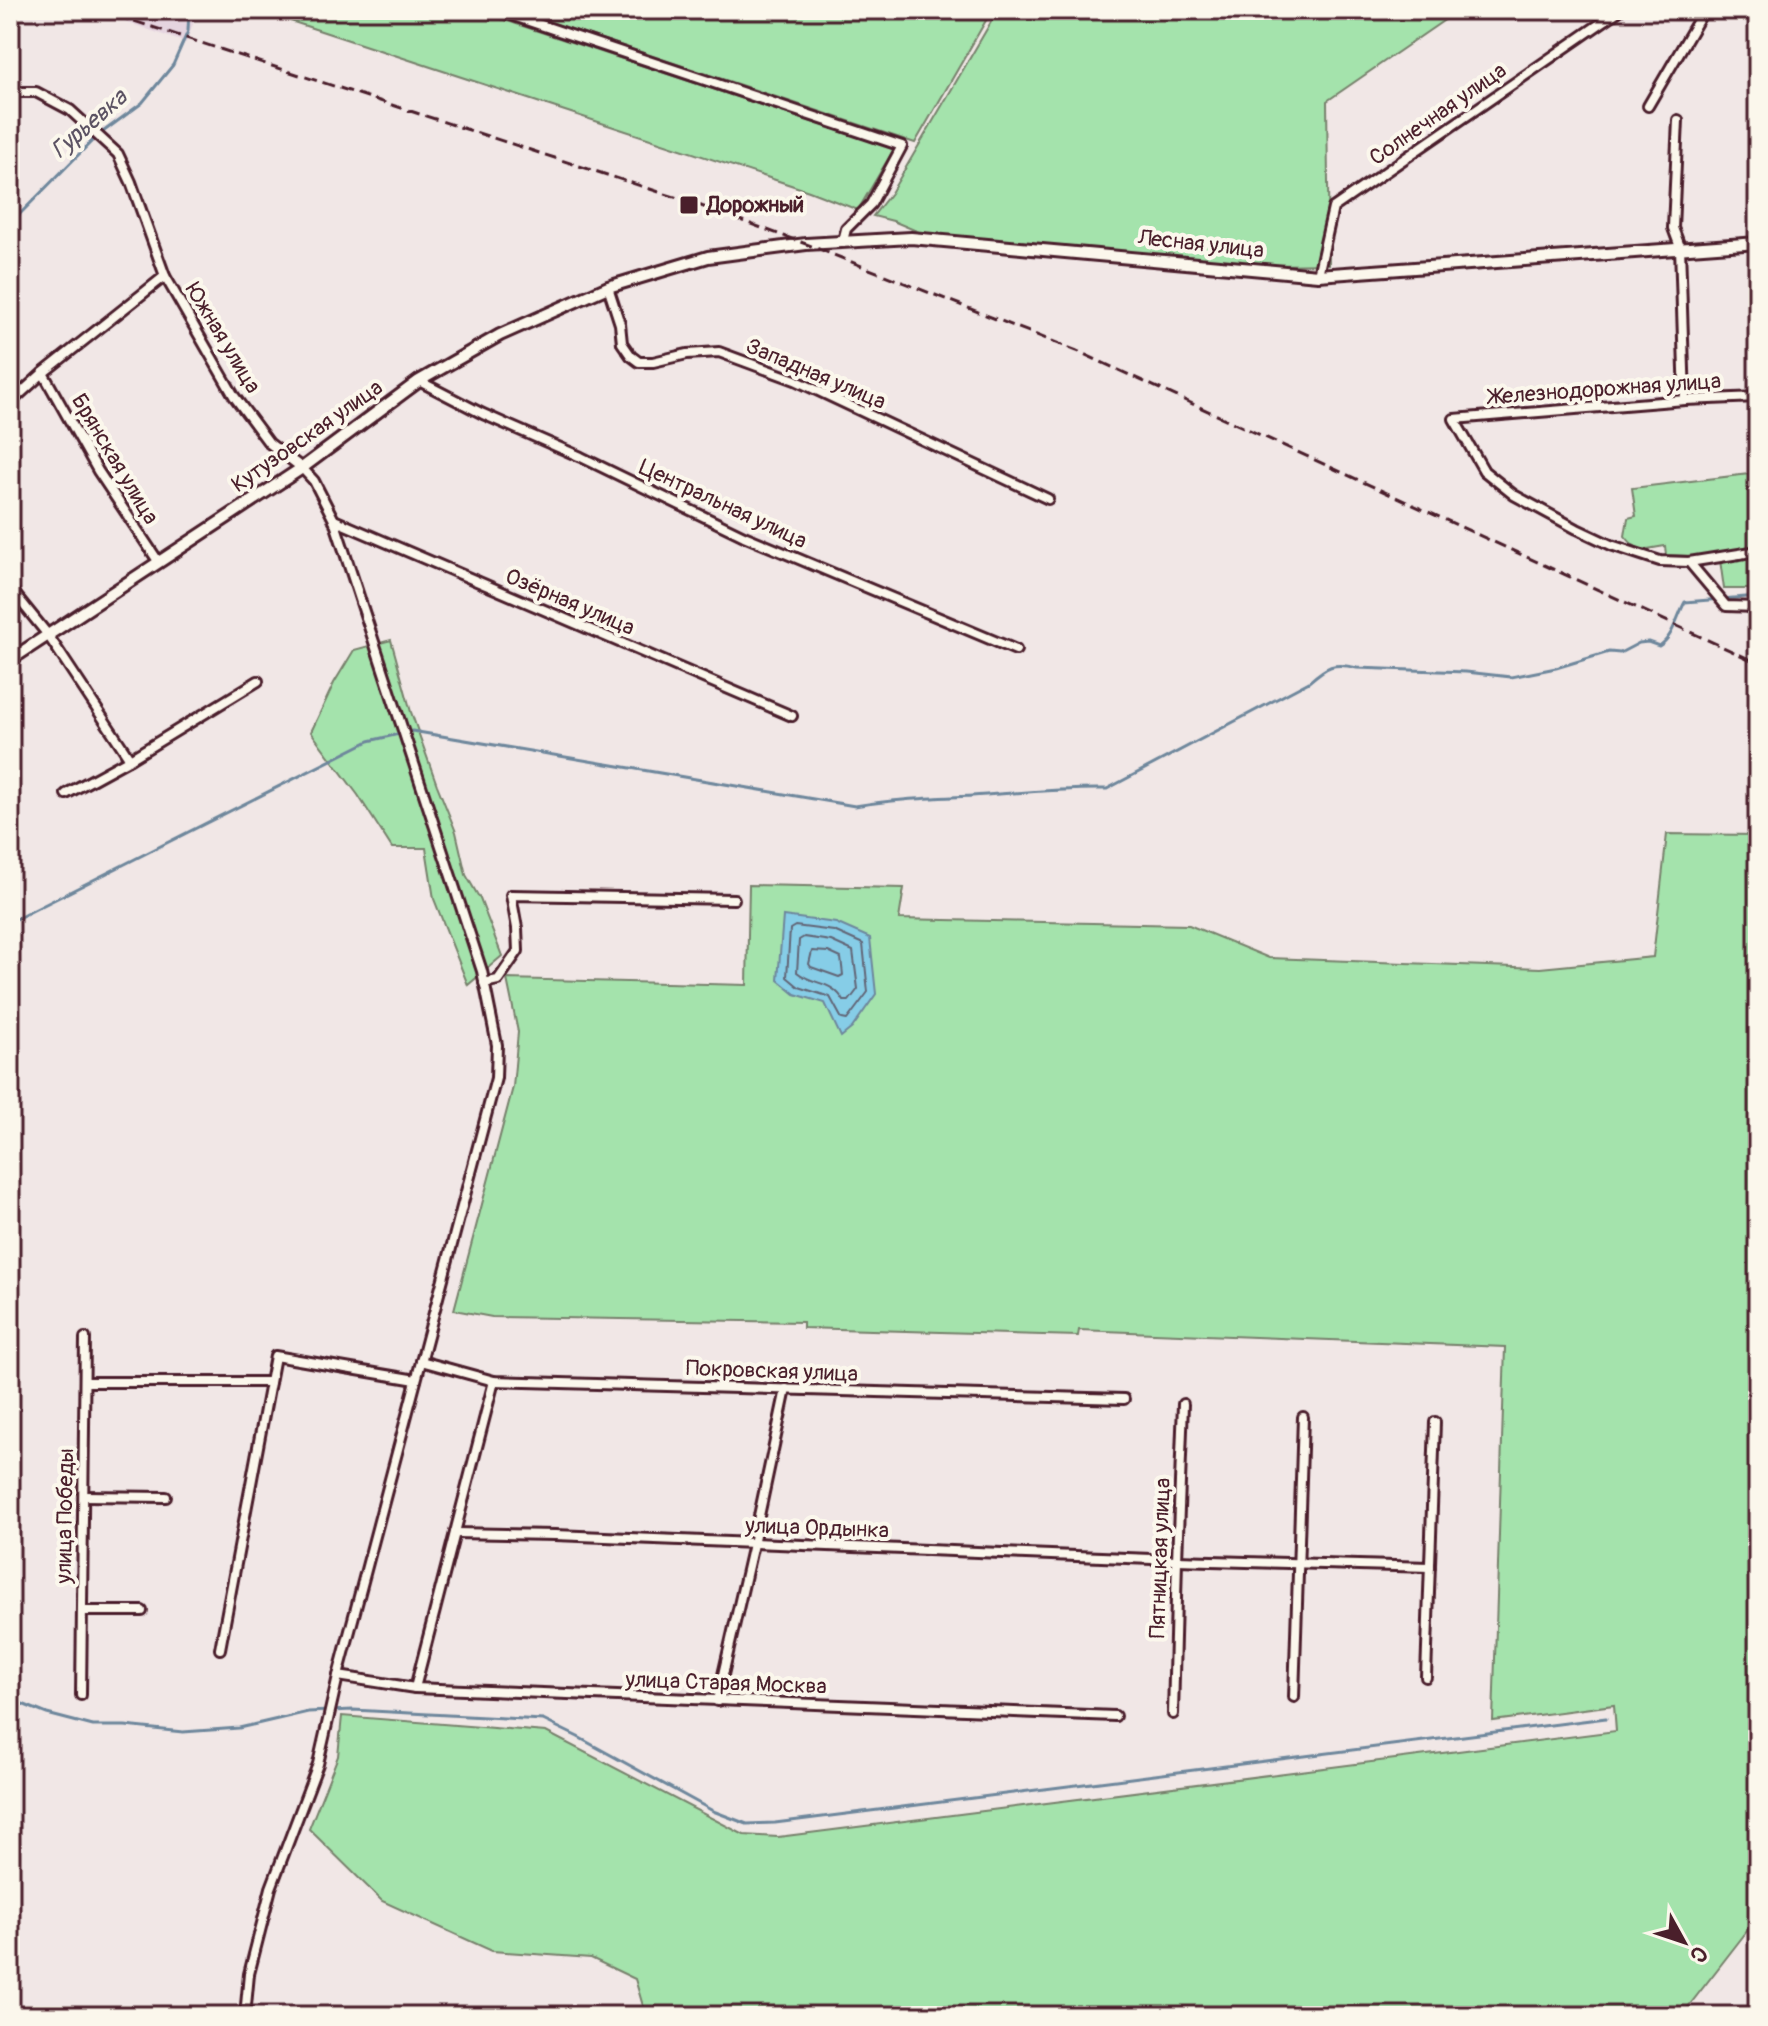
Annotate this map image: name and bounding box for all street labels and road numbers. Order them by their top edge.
street label: Солнечная улица [1364,56,1512,172]
street label: Лесная улица [1136,223,1265,265]
street label: Южная улица [179,278,267,398]
street label: Западная улица [742,332,890,416]
street label: Железнодорожная улица [1485,367,1722,411]
street label: Кутузовская улица [226,373,388,499]
street label: Брянская улица [65,389,165,529]
street label: Центральная улица [635,453,811,555]
street label: Озёрная улица [501,562,639,642]
street label: Покровская улица [686,1354,858,1388]
street label: улица Победы [50,1448,80,1585]
street label: Пятницкая улица [1143,1477,1177,1639]
street label: улица Ордынка [744,1511,889,1545]
street label: улица Старая Москва [624,1665,827,1701]

